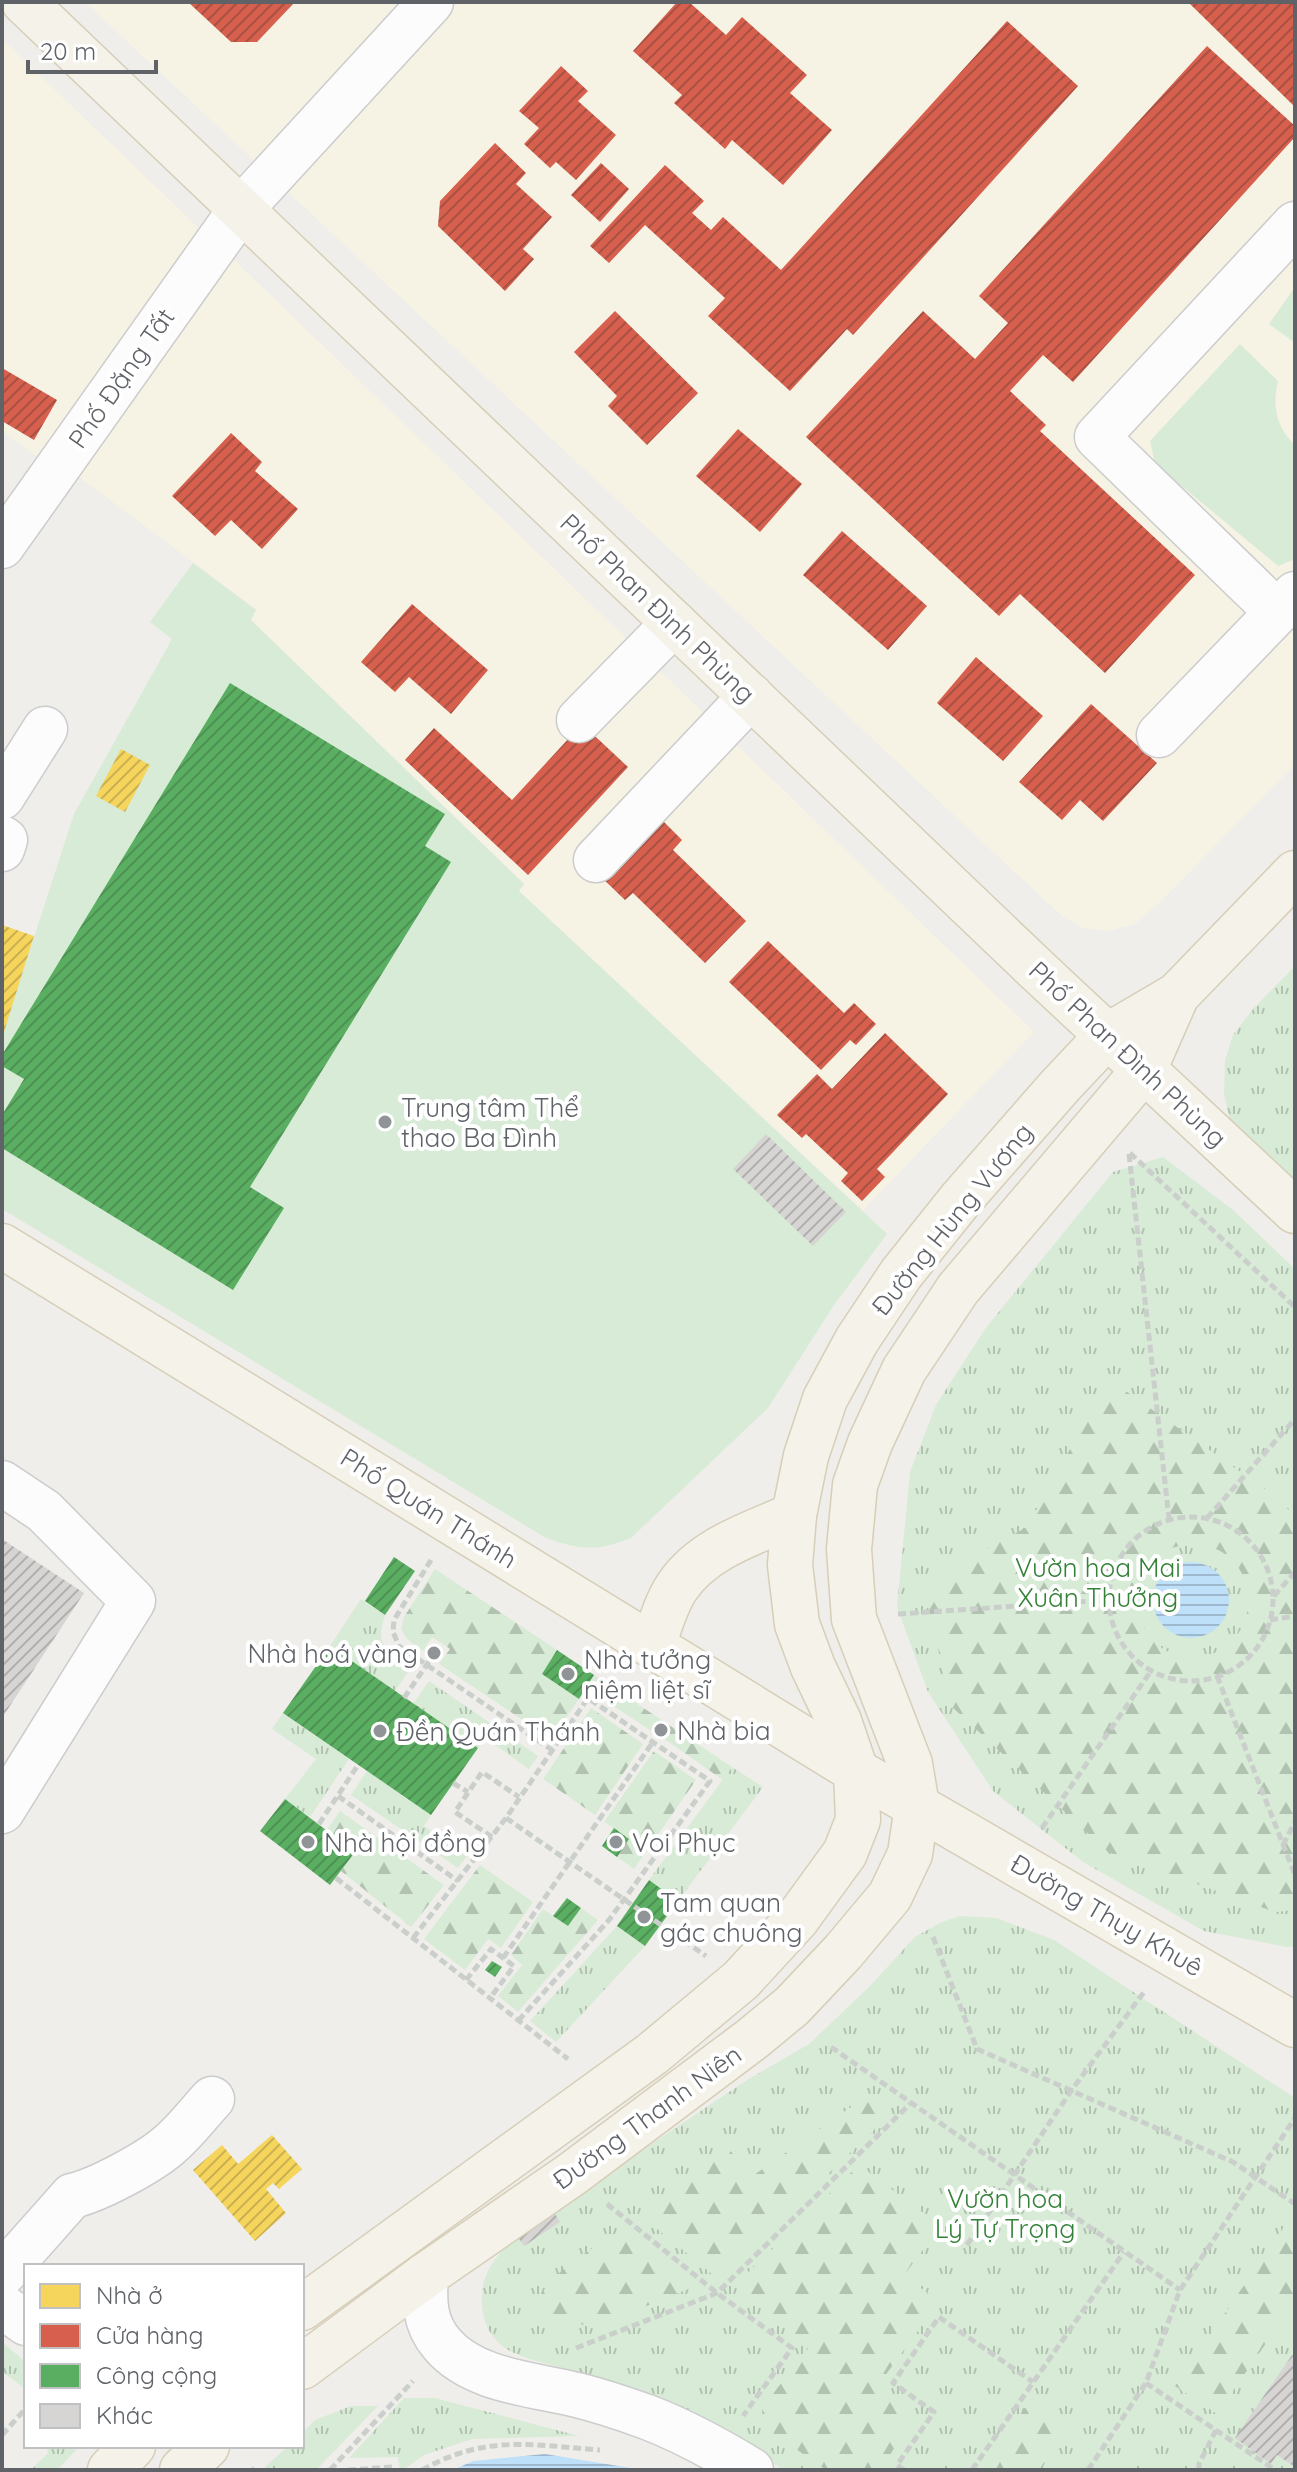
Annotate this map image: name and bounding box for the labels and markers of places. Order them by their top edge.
place label: Trung tâm Thể thao Ba Đình [401,1091,579,1154]
marker: Trung tâm Thể thao Ba Đình [376,1113,394,1131]
place label: Nhà hoá vàng [247,1637,418,1670]
place label: Nhà tưởng niệm liệt sĩ [584,1643,711,1706]
marker: Nhà hoá vàng [425,1644,443,1662]
marker: Nhà tưởng niệm liệt sĩ [559,1665,577,1683]
place label: Nhà bia [677,1714,771,1747]
place label: Đền Quán Thánh [396,1715,600,1748]
marker: Nhà bia [652,1721,670,1739]
marker: Đền Quán Thánh [371,1722,389,1740]
place label: Nhà hội đồng [324,1826,486,1859]
place label: Voi Phục [632,1826,736,1859]
marker: Nhà hội đồng [299,1833,317,1851]
marker: Voi Phục [607,1833,625,1851]
place label: Tam quan gác chuông [660,1886,802,1949]
marker: Tam quan gác chuông [635,1908,653,1926]

